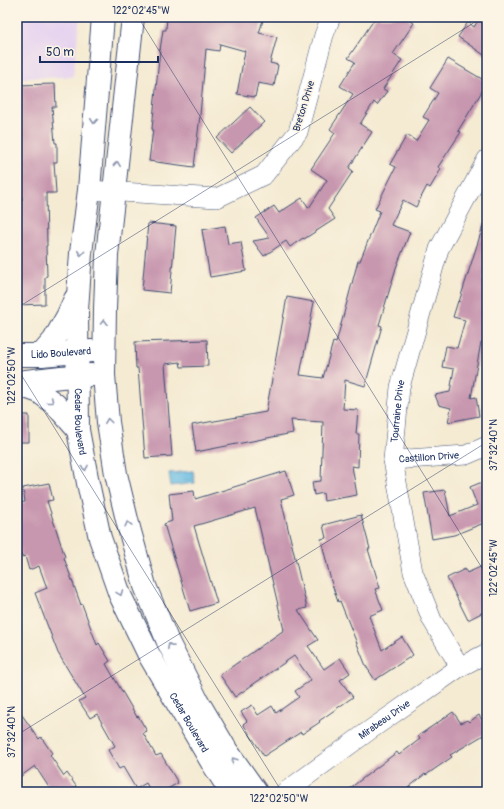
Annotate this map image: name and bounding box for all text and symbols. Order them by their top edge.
text: 122°02'45"W [112,5,170,17]
scale bar [40,38,158,64]
text: 50 m [46,45,74,60]
street label: Breton Drive [291,79,317,133]
one-way arrow [90,118,99,124]
one-way arrow [112,161,121,167]
one-way arrow [77,250,86,256]
one-way arrow [100,319,108,325]
street label: Lido Boulevard [31,345,92,361]
text: 122°02'50"W [6,346,18,405]
street label: Tourraine Drive [389,378,408,443]
street label: Cedar Boulevard [72,388,89,456]
one-way arrow [47,397,54,404]
one-way arrow [104,418,113,424]
text: 37°32'40"N [488,419,500,471]
street label: Castillon Drive [398,449,460,466]
one-way arrow [80,465,89,471]
one-way arrow [124,521,132,527]
text: 122°02'45"W [488,539,500,597]
one-way arrow [115,590,123,597]
one-way arrow [167,643,175,651]
street label: Cedar Boulevard [166,691,211,755]
street label: Mirabeau Drive [357,698,413,742]
text: 37°32'40"N [6,706,18,758]
one-way arrow [231,757,239,764]
text: 122°02'50"W [250,793,309,805]

